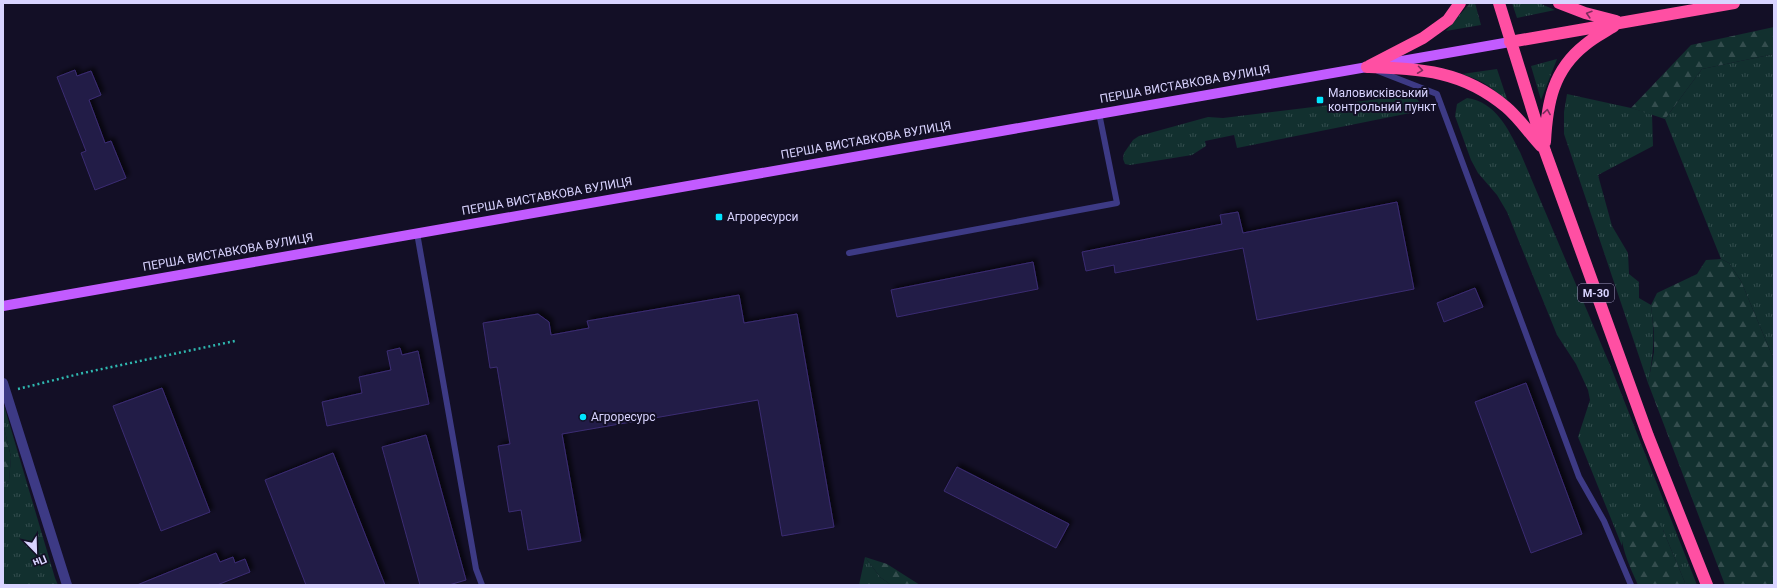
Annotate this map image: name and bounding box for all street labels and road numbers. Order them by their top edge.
street label: ПЕРША ВИСТАВКОВА ВУЛИЦЯ [1099,62,1271,106]
street label: ПЕРША ВИСТАВКОВА ВУЛИЦЯ [780,118,952,162]
street label: ПЕРША ВИСТАВКОВА ВУЛИЦЯ [461,174,633,218]
street label: ПЕРША ВИСТАВКОВА ВУЛИЦЯ [142,230,314,274]
road number: М-30 [1578,284,1614,302]

